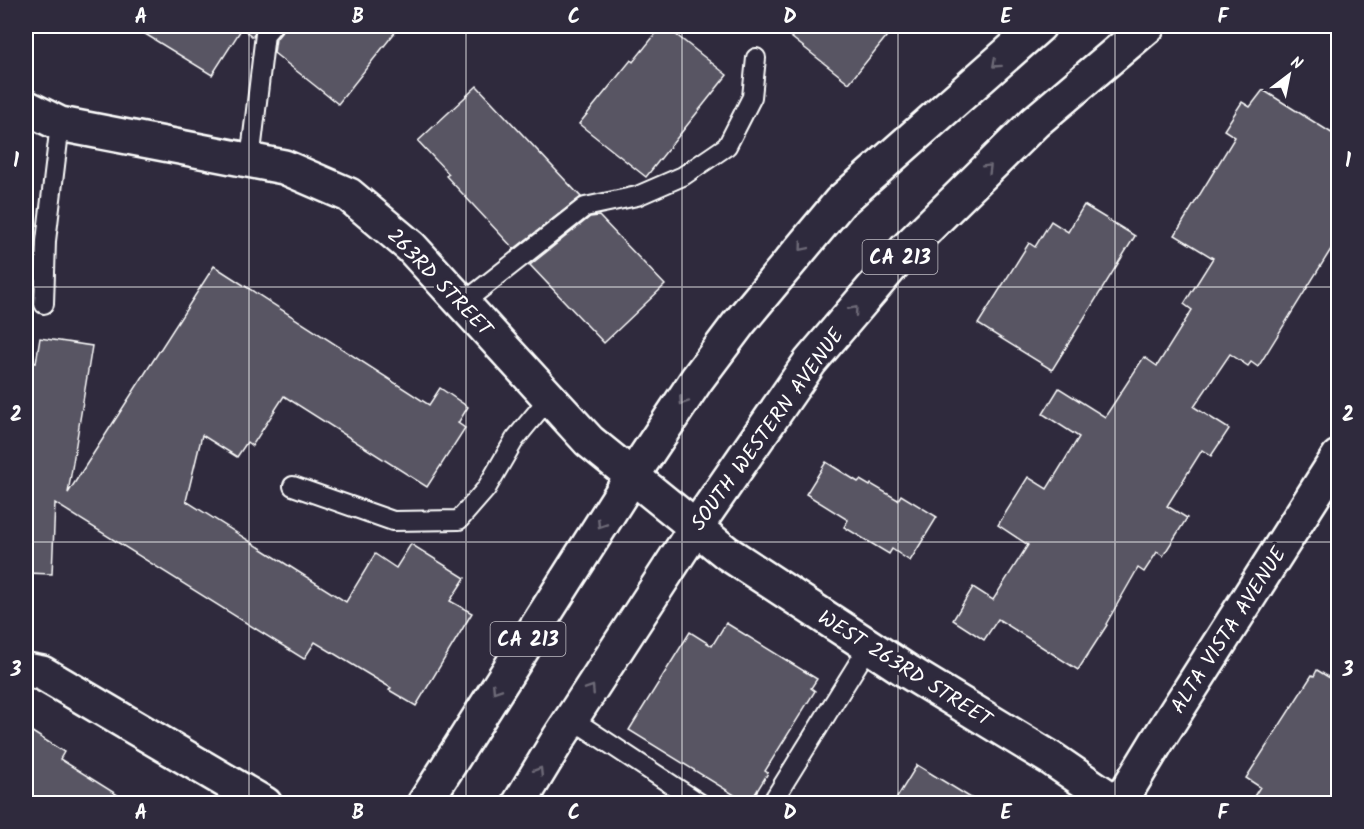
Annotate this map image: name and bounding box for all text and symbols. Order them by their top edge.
text: A [135,2,147,34]
text: B [352,2,364,34]
text: C [568,2,580,34]
text: D [783,2,797,34]
text: E [1000,2,1012,34]
text: F [1218,2,1230,34]
north arrow [1259,45,1319,105]
text: N [1285,50,1307,77]
one-way arrow [992,57,1002,68]
text: 1 [13,146,19,178]
text: 1 [1345,146,1351,178]
one-way arrow [981,165,992,176]
street label: 263RD STREET [378,221,501,346]
one-way arrow [799,240,810,251]
road number: CA 213 [862,240,938,274]
one-way arrow [847,306,858,317]
street label: SOUTH WESTERN AVENUE [683,321,854,538]
one-way arrow [679,394,690,405]
text: 2 [10,400,22,432]
text: 2 [1342,400,1354,432]
one-way arrow [597,517,608,528]
street label: ALTA VISTA AVENUE [1163,540,1296,721]
street label: WEST 263RD STREET [811,602,999,737]
road number: CA 213 [490,622,566,656]
text: 3 [10,655,22,687]
text: 3 [1342,655,1354,687]
one-way arrow [492,682,503,693]
one-way arrow [584,685,595,696]
one-way arrow [531,767,543,777]
text: A [135,798,147,829]
text: B [352,798,364,829]
text: C [568,798,580,829]
text: D [783,798,797,829]
text: E [1000,798,1012,829]
text: F [1218,798,1230,829]

